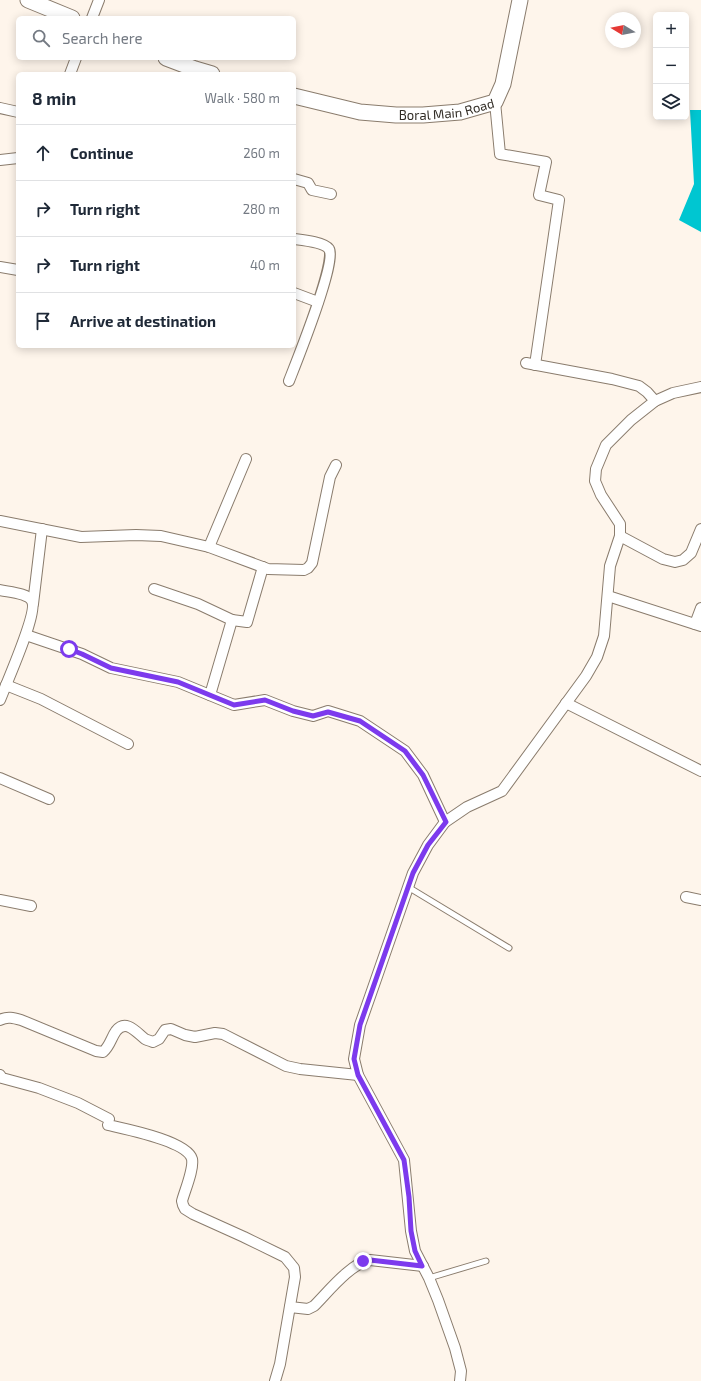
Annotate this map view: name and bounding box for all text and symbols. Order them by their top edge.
north arrow [605,12,641,48]
map controls [653,12,689,120]
button: + [653,12,689,48]
search box [16,16,296,60]
icon: search [30,27,52,49]
text: Search here [62,29,143,47]
button: − [653,48,689,84]
button: layers [653,84,689,120]
text: 8 min [32,88,76,108]
text: Walk · 580 m [204,90,280,106]
street label: Boral Main Road [399,95,496,123]
icon: ahead [32,142,54,164]
text: Continue [70,144,133,162]
text: 260 m [243,145,280,161]
icon: right [32,198,54,220]
text: Turn right [70,200,140,218]
text: 280 m [243,201,280,217]
icon: right [32,254,54,276]
text: Turn right [70,256,140,274]
text: 40 m [250,257,280,273]
icon: arrive [32,310,54,332]
text: Arrive at destination [70,312,216,330]
route start [60,640,78,658]
route end [354,1252,372,1270]

